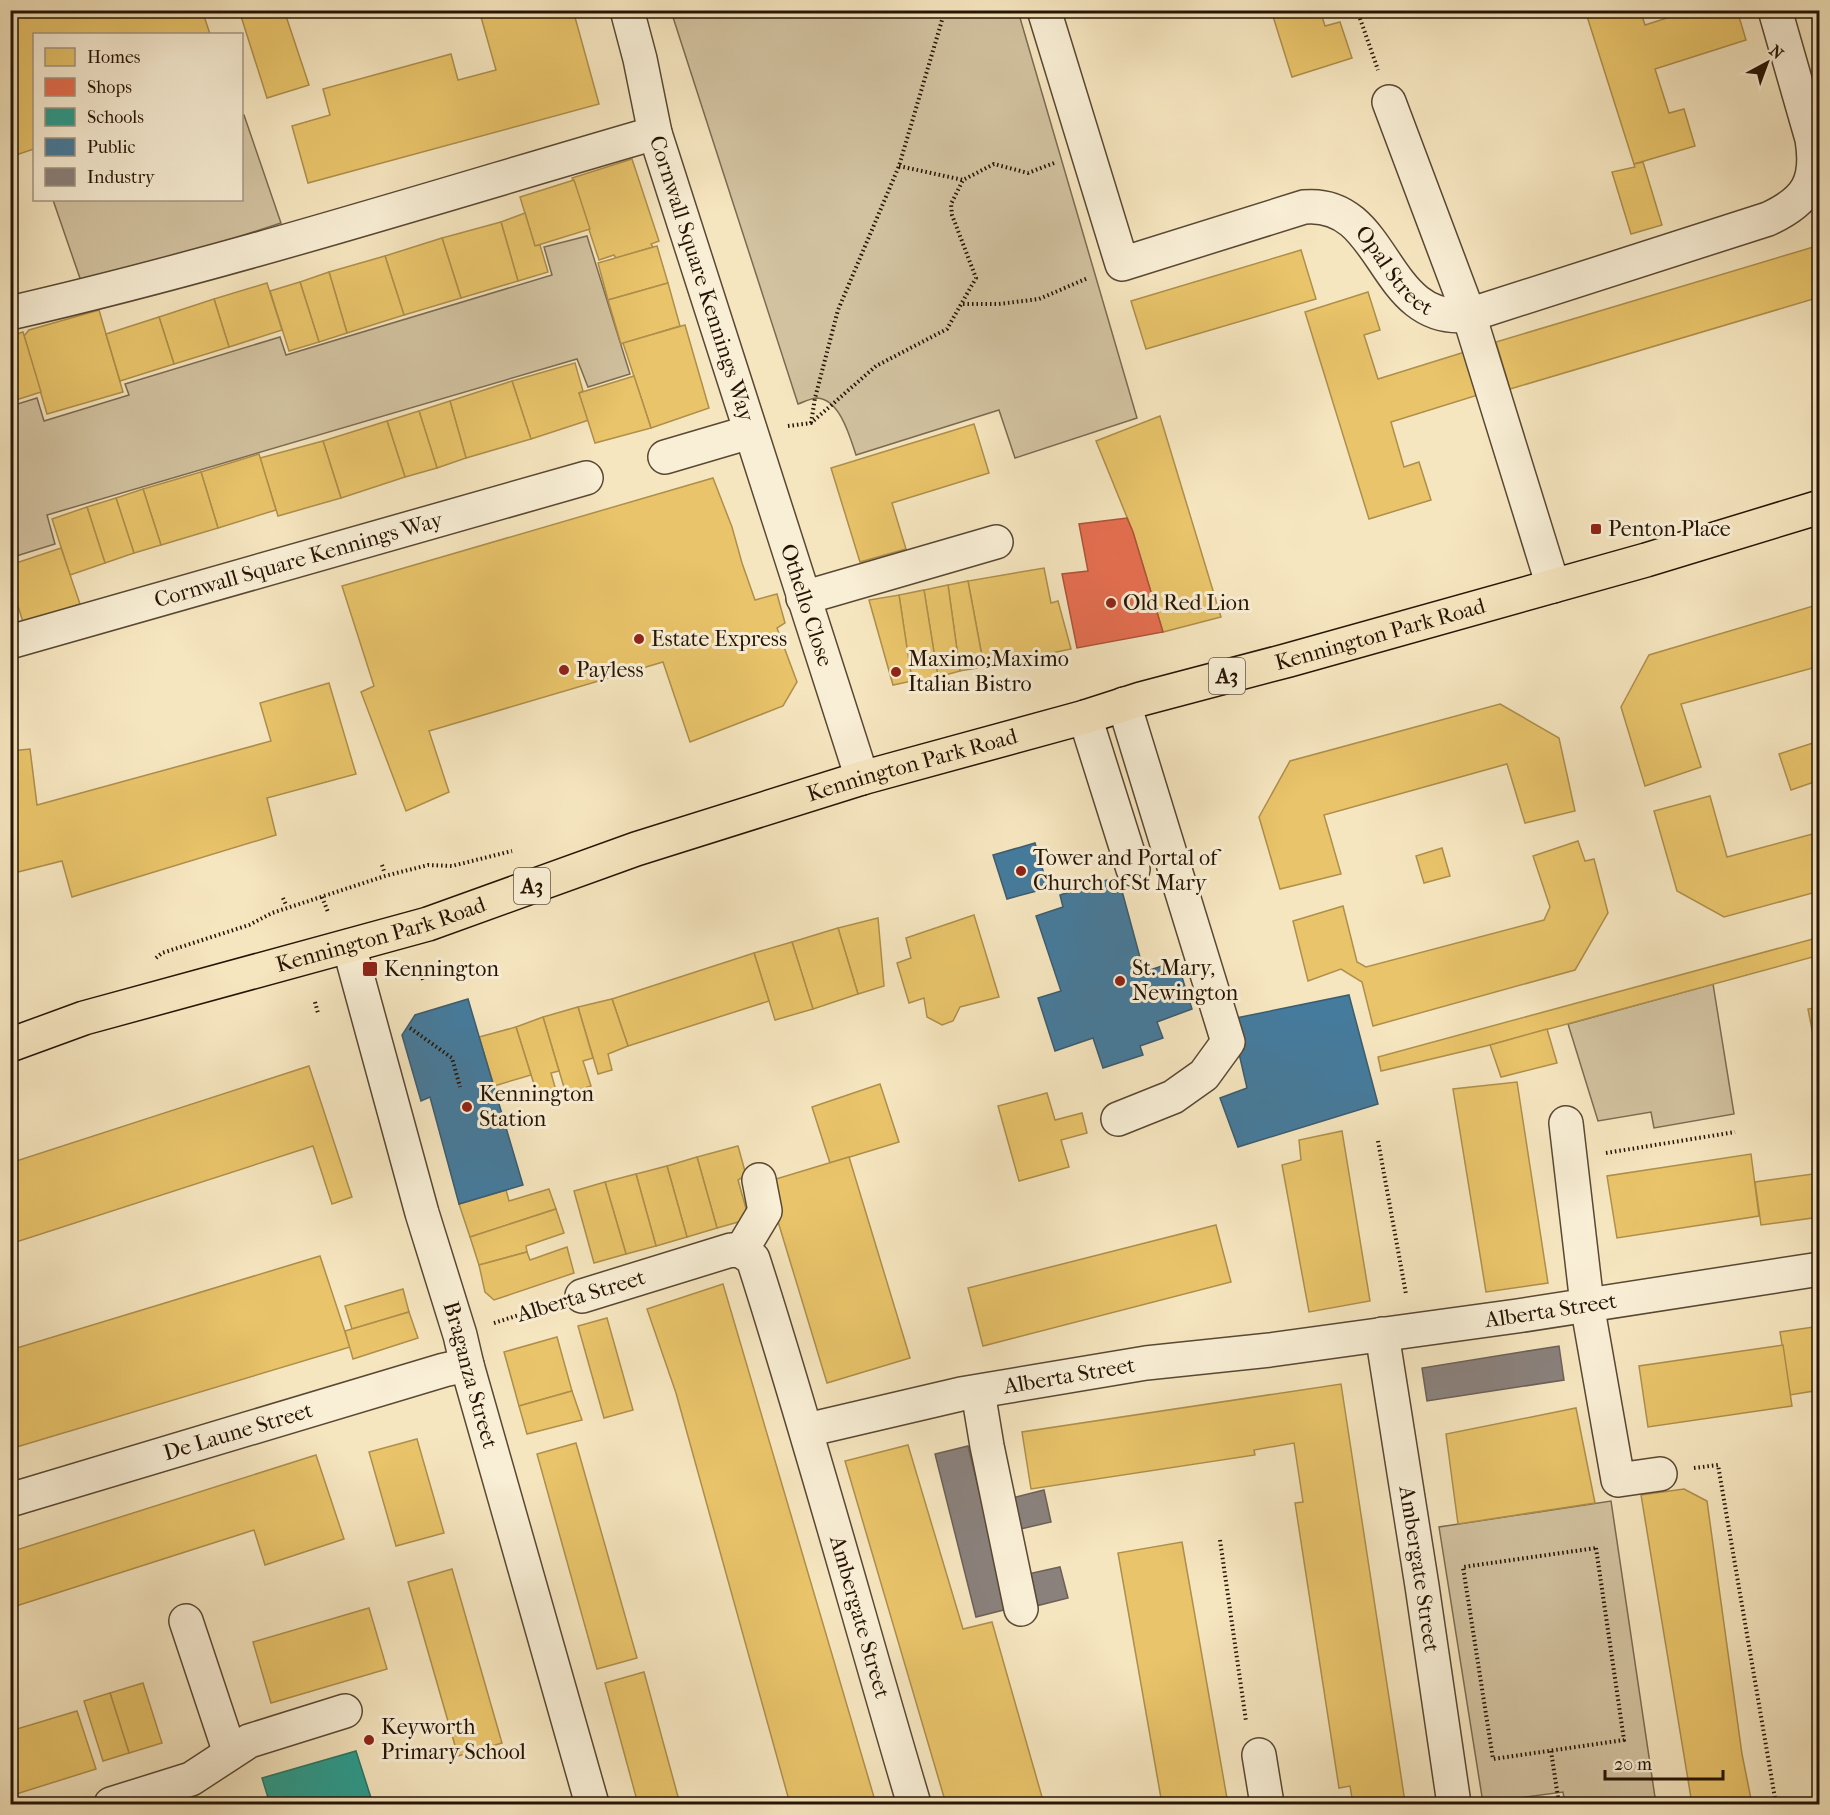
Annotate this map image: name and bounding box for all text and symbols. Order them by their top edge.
legend [33,33,243,201]
north arrow [1737,33,1797,93]
text: N [1766,41,1788,64]
text: Homes [87,47,141,68]
text: Shops [87,77,132,98]
text: Schools [87,107,144,128]
street label: Cornwall Square Kennings Way [644,132,760,426]
text: Public [87,137,135,158]
text: Industry [87,167,156,188]
street label: Opal Street [1350,220,1437,321]
street label: Cornwall Square Kennings Way [151,506,447,613]
place label: Penton Place [1608,516,1731,542]
marker: Penton Place [1589,522,1603,536]
street label: Othello Close [775,541,838,670]
place label: Old Red Lion [1123,590,1250,616]
street label: Kennington Park Road [1272,592,1489,676]
marker: Old Red Lion [1104,596,1118,610]
place label: Estate Express [651,626,787,652]
marker: Estate Express [632,632,646,646]
place label: Maximo;Maximo Italian Bistro [908,646,1069,697]
place label: Payless [576,657,644,683]
road number: A3 [1209,658,1245,694]
marker: Payless [557,663,571,677]
marker: Maximo;Maximo Italian Bistro [889,665,903,679]
street label: Kennington Park Road [804,723,1021,807]
place label: Tower and Portal of Church of St Mary [1033,845,1222,896]
marker: Tower and Portal of Church of St Mary [1014,864,1028,878]
road number: A3 [514,868,550,904]
street label: Kennington Park Road [272,890,488,978]
place label: St. Mary, Newington [1132,955,1239,1006]
place label: Kennington [384,956,499,982]
marker: Kennington [361,960,379,978]
marker: St. Mary, Newington [1113,974,1127,988]
place label: Kennington Station [479,1081,594,1132]
marker: Kennington Station [460,1100,474,1114]
street label: Alberta Street [513,1264,648,1328]
street label: Alberta Street [1482,1288,1619,1333]
street label: Braganza Street [437,1298,503,1452]
street label: Alberta Street [1001,1352,1137,1400]
street label: De Laune Street [160,1397,316,1466]
street label: Ambergate Street [1393,1483,1445,1654]
street label: Ambergate Street [824,1532,895,1701]
place label: Keyworth Primary School [381,1714,526,1765]
marker: Keyworth Primary School [362,1733,376,1747]
scale bar [1605,1743,1724,1781]
text: 20 m [1614,1754,1652,1775]

